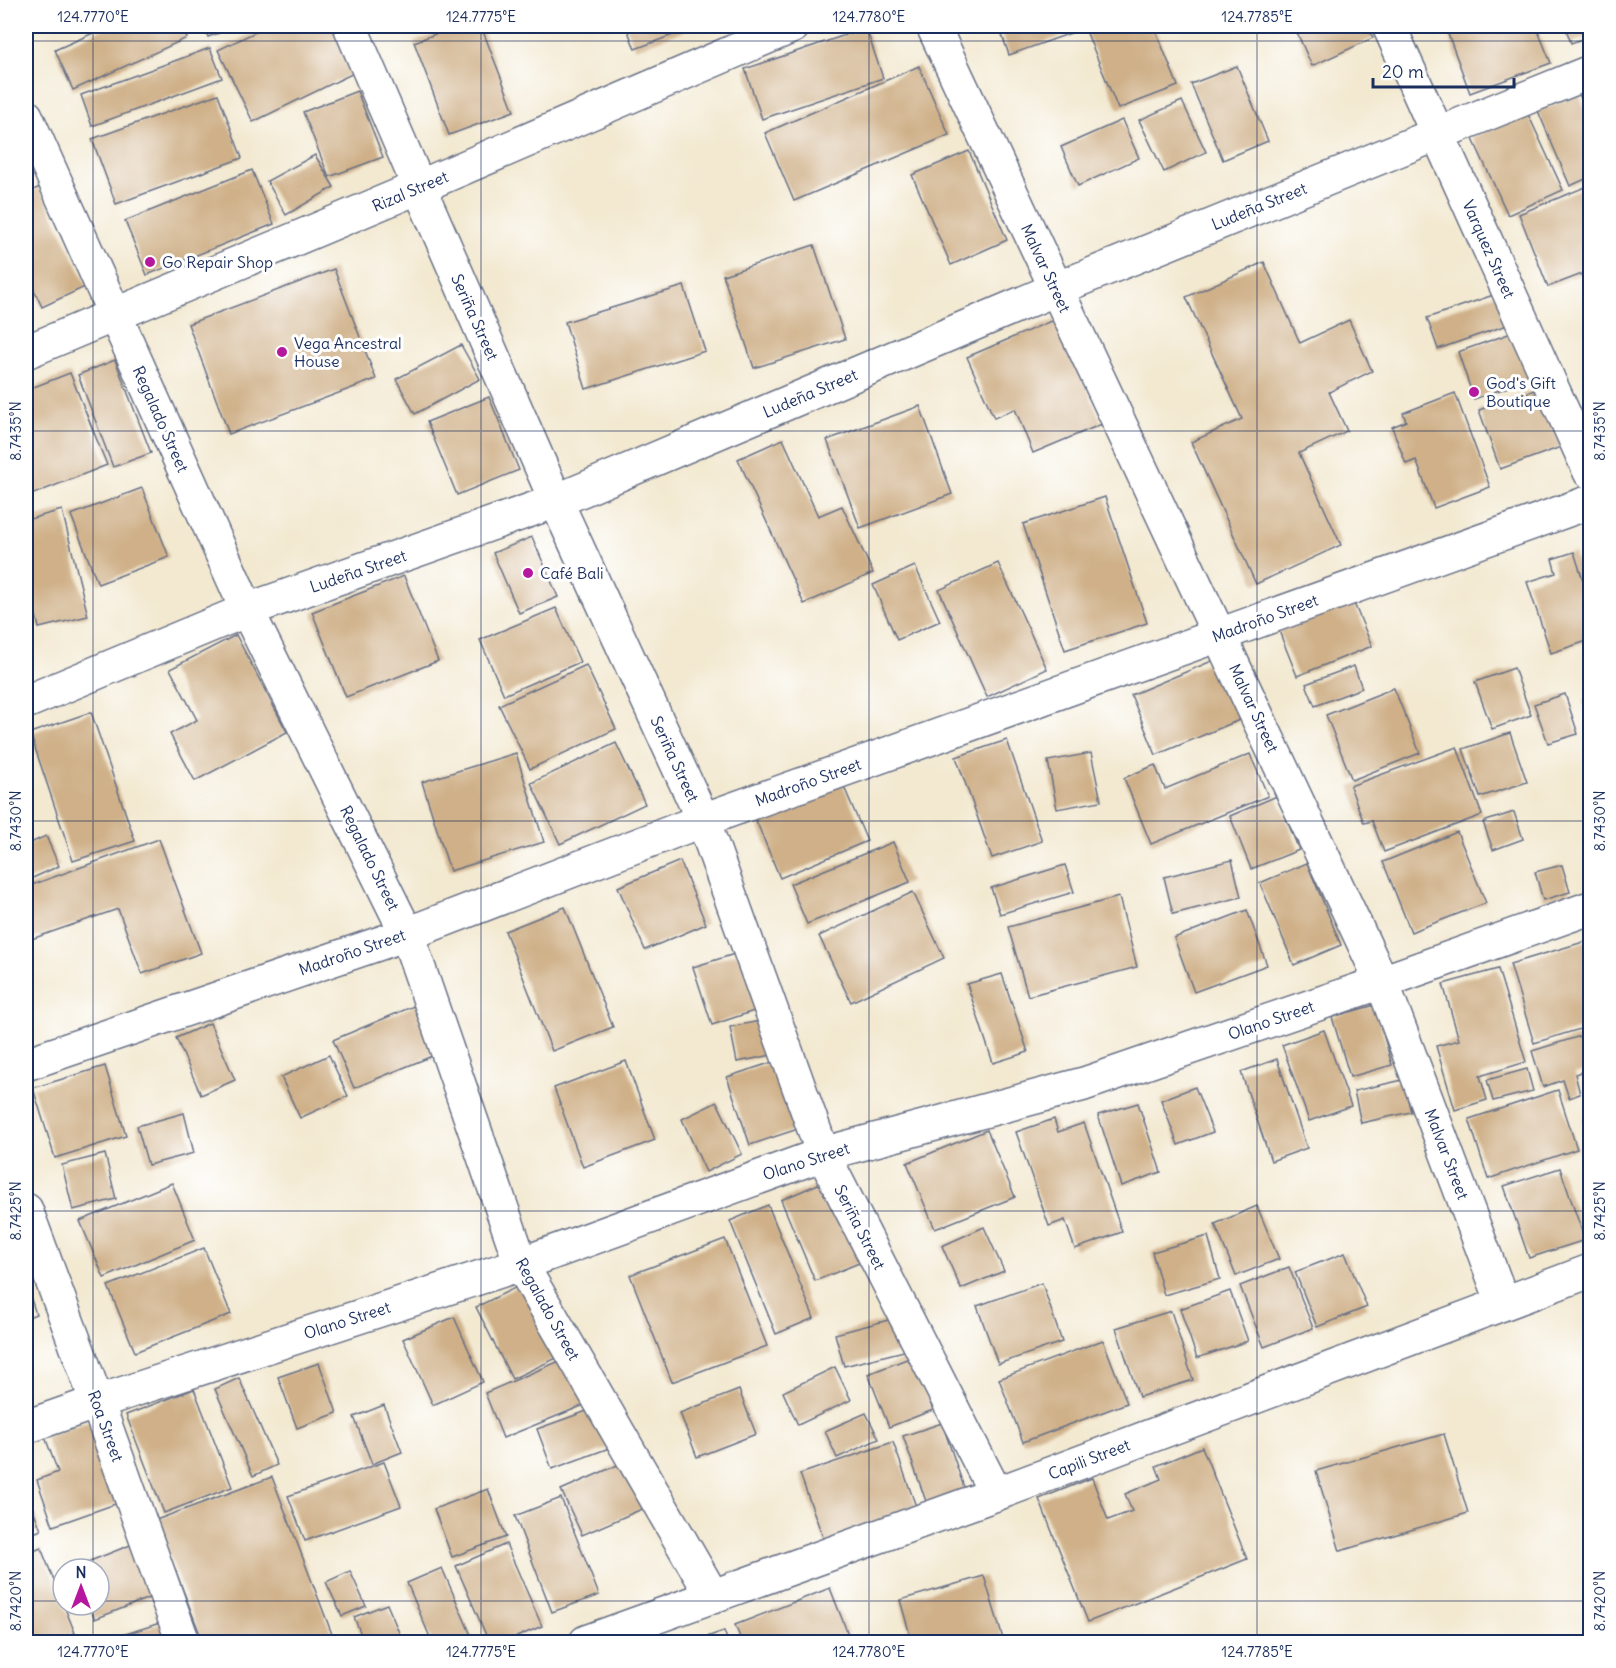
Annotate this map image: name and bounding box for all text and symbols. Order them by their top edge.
text: 124.7770°E [57,7,129,26]
text: 124.7775°E [446,7,516,26]
text: 124.7780°E [833,7,906,26]
text: 124.7785°E [1221,7,1293,26]
scale bar [1373,51,1514,89]
text: 20 m [1382,60,1424,83]
street label: Rizal Street [369,166,452,216]
street label: Ludeña Street [1209,178,1310,234]
street label: Varquez Street [1458,197,1520,302]
street label: Malvar Street [1017,221,1075,316]
place label: Go Repair Shop [162,252,273,272]
marker: Go Repair Shop [143,255,157,269]
street label: Seriña Street [447,271,503,364]
place label: Vega Ancestral House [294,333,402,371]
marker: Vega Ancestral House [275,345,289,359]
street label: Regalado Street [129,363,194,476]
street label: Ludeña Street [760,364,861,422]
place label: God's Gift Boutique [1486,373,1556,411]
marker: God's Gift Boutique [1467,385,1481,399]
text: 8.7435°N [6,401,25,461]
text: 8.7435°N [1590,401,1609,461]
street label: Ludeña Street [307,545,409,597]
place label: Café Bali [540,563,604,583]
marker: Café Bali [521,566,535,580]
street label: Madroño Street [1209,589,1321,646]
street label: Malvar Street [1225,661,1283,756]
street label: Seriña Street [646,713,704,806]
street label: Madroño Street [752,753,864,810]
text: 8.7430°N [6,790,25,852]
text: 8.7430°N [1590,790,1609,852]
street label: Regalado Street [336,802,404,914]
street label: Madroño Street [296,924,409,980]
street label: Olano Street [1225,996,1317,1044]
street label: Malvar Street [1421,1106,1474,1203]
street label: Olano Street [760,1137,852,1184]
text: 8.7425°N [6,1181,25,1241]
street label: Seriña Street [830,1181,890,1273]
text: 8.7425°N [1590,1181,1609,1241]
street label: Regalado Street [512,1254,585,1364]
street label: Olano Street [301,1296,393,1343]
street label: Roa Street [84,1387,128,1465]
street label: Capili Street [1045,1434,1133,1484]
north arrow [51,1557,111,1617]
text: N [75,1562,87,1582]
text: 8.7420°N [6,1571,25,1631]
text: 8.7420°N [1590,1571,1609,1631]
text: 124.7770°E [57,1642,129,1661]
text: 124.7775°E [446,1642,516,1661]
text: 124.7780°E [833,1642,906,1661]
text: 124.7785°E [1221,1642,1293,1661]

